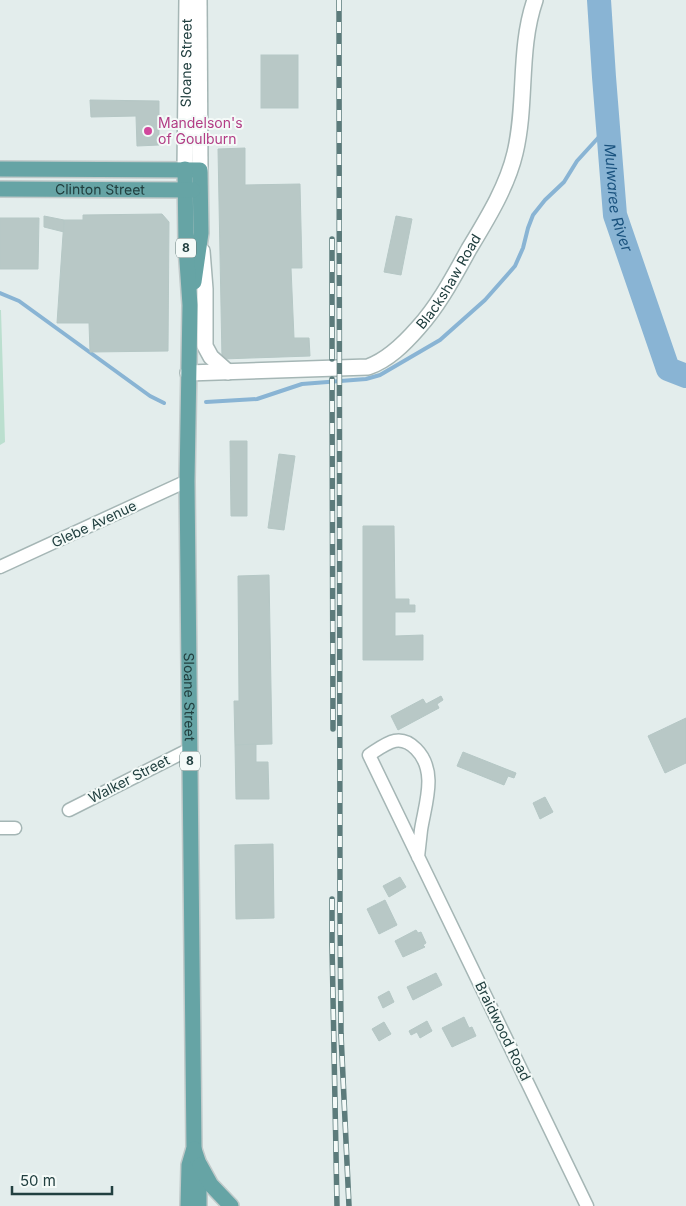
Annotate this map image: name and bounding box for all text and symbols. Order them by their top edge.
street label: Sloane Street [177,18,195,107]
place label: Mandelson's of Goulburn [158,114,243,147]
marker: Mandelson's of Goulburn [142,125,154,137]
water label: Mulwaree River [600,143,637,255]
street label: Clinton Street [55,180,145,198]
street label: Blackshaw Road [412,231,484,332]
road number: 8 [176,238,196,258]
street label: Glebe Avenue [49,496,139,551]
street label: Sloane Street [181,652,199,742]
street label: Walker Street [85,751,172,806]
road number: 8 [180,751,200,770]
street label: Braidwood Road [472,978,535,1083]
scale bar [12,1164,112,1196]
text: 50 m [20,1171,56,1190]

